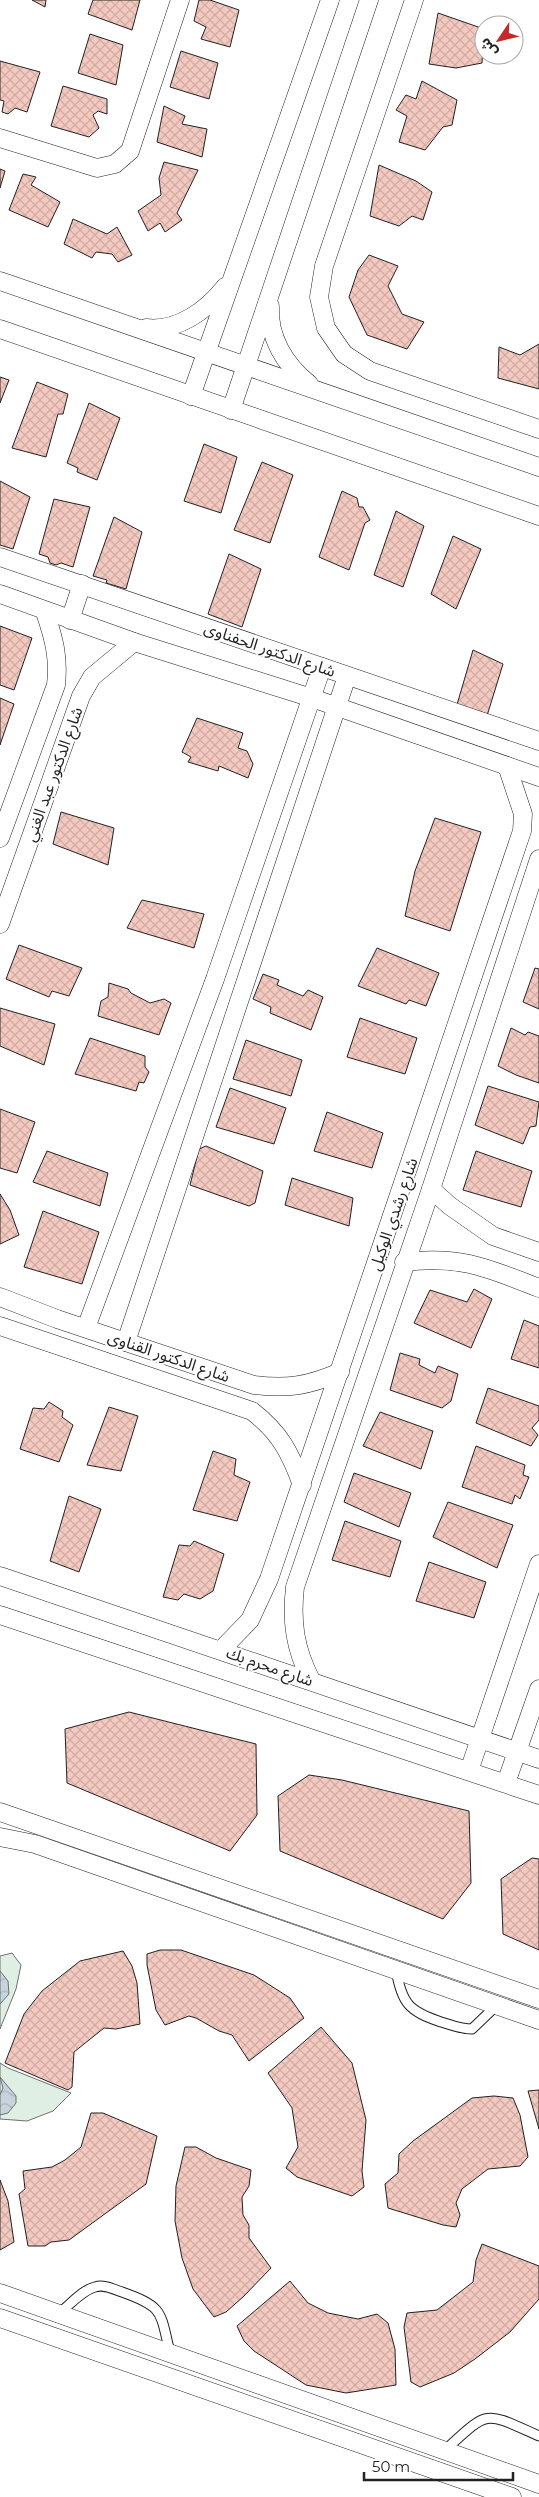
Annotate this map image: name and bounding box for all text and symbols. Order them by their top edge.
north arrow [474,15,524,65]
text: ش [475,34,501,60]
street label: شارع الدكتور الحفناوى [201,618,338,684]
street label: شارع الدكتور عبد الغني [20,704,89,845]
street label: شارع رشدي الوكيل [365,1155,424,1274]
street label: شارع الدكتور القناوى [105,1327,232,1389]
street label: شارع محرم بك [223,1643,316,1693]
scale bar [364,2450,513,2482]
text: 50 m [372,2457,410,2476]

